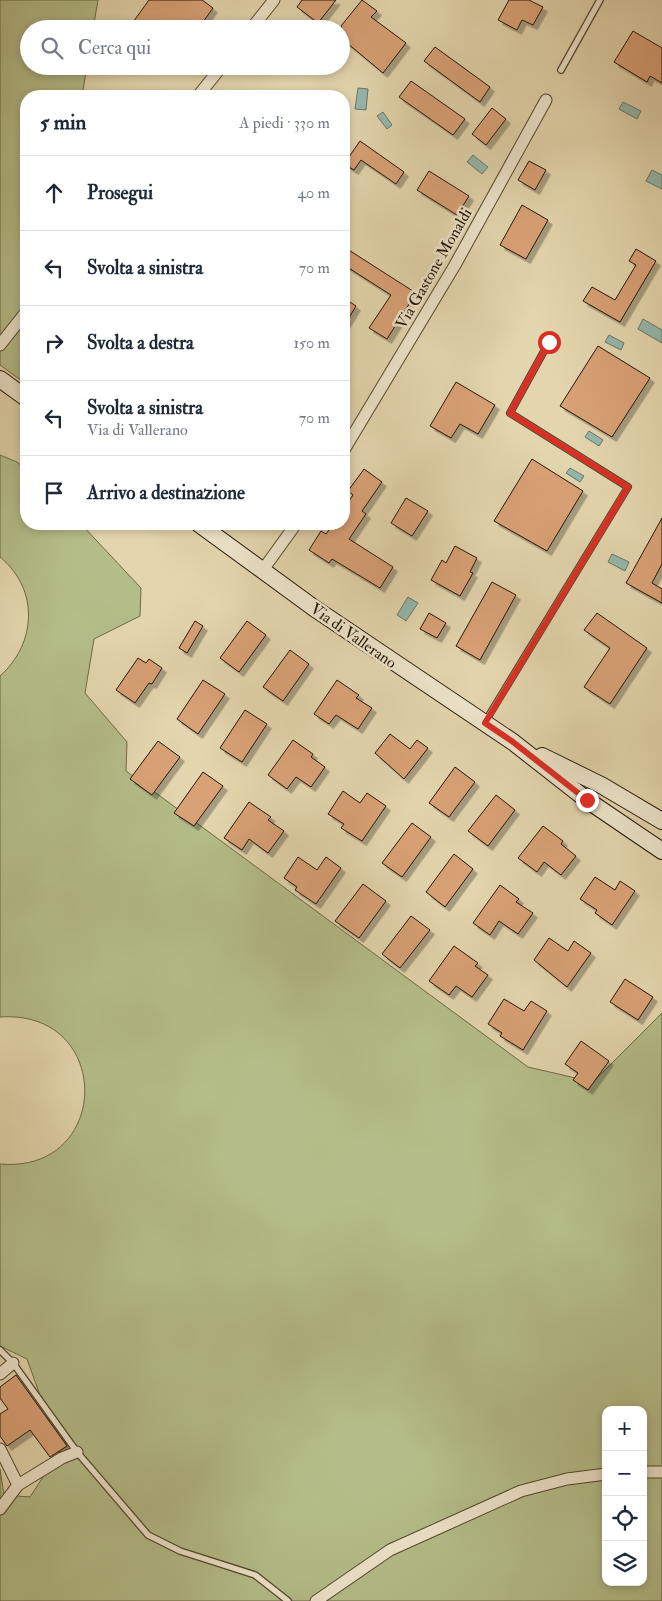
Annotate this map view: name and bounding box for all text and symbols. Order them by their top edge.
search box [20,20,350,75]
icon: search [38,34,66,62]
text: Cerca qui [78,36,151,60]
text: 5 min [40,109,86,136]
text: A piedi · 330 m [239,113,330,133]
icon: ahead [40,179,68,207]
text: Prosegui [87,181,153,205]
text: 40 m [297,183,330,203]
street label: Via Gastone Monaldi [391,205,477,332]
icon: left [40,254,68,282]
text: Svolta a sinistra [87,256,203,280]
text: 70 m [299,258,330,278]
icon: right [40,329,68,357]
text: Svolta a destra [87,331,194,355]
route start [538,331,561,354]
text: 150 m [293,333,330,353]
text: Svolta a sinistra [87,396,203,420]
icon: left [40,404,68,432]
text: 70 m [299,408,330,428]
text: Via di Vallerano [87,420,188,440]
icon: arrive [40,479,68,507]
text: Arrivo a destinazione [87,481,245,505]
street label: Via di Vallerano [306,599,401,673]
route end [576,789,599,812]
map controls [602,1406,647,1586]
button: + [602,1406,647,1451]
button: − [602,1451,647,1496]
button: locate [602,1496,647,1541]
button: layers [602,1541,647,1586]

